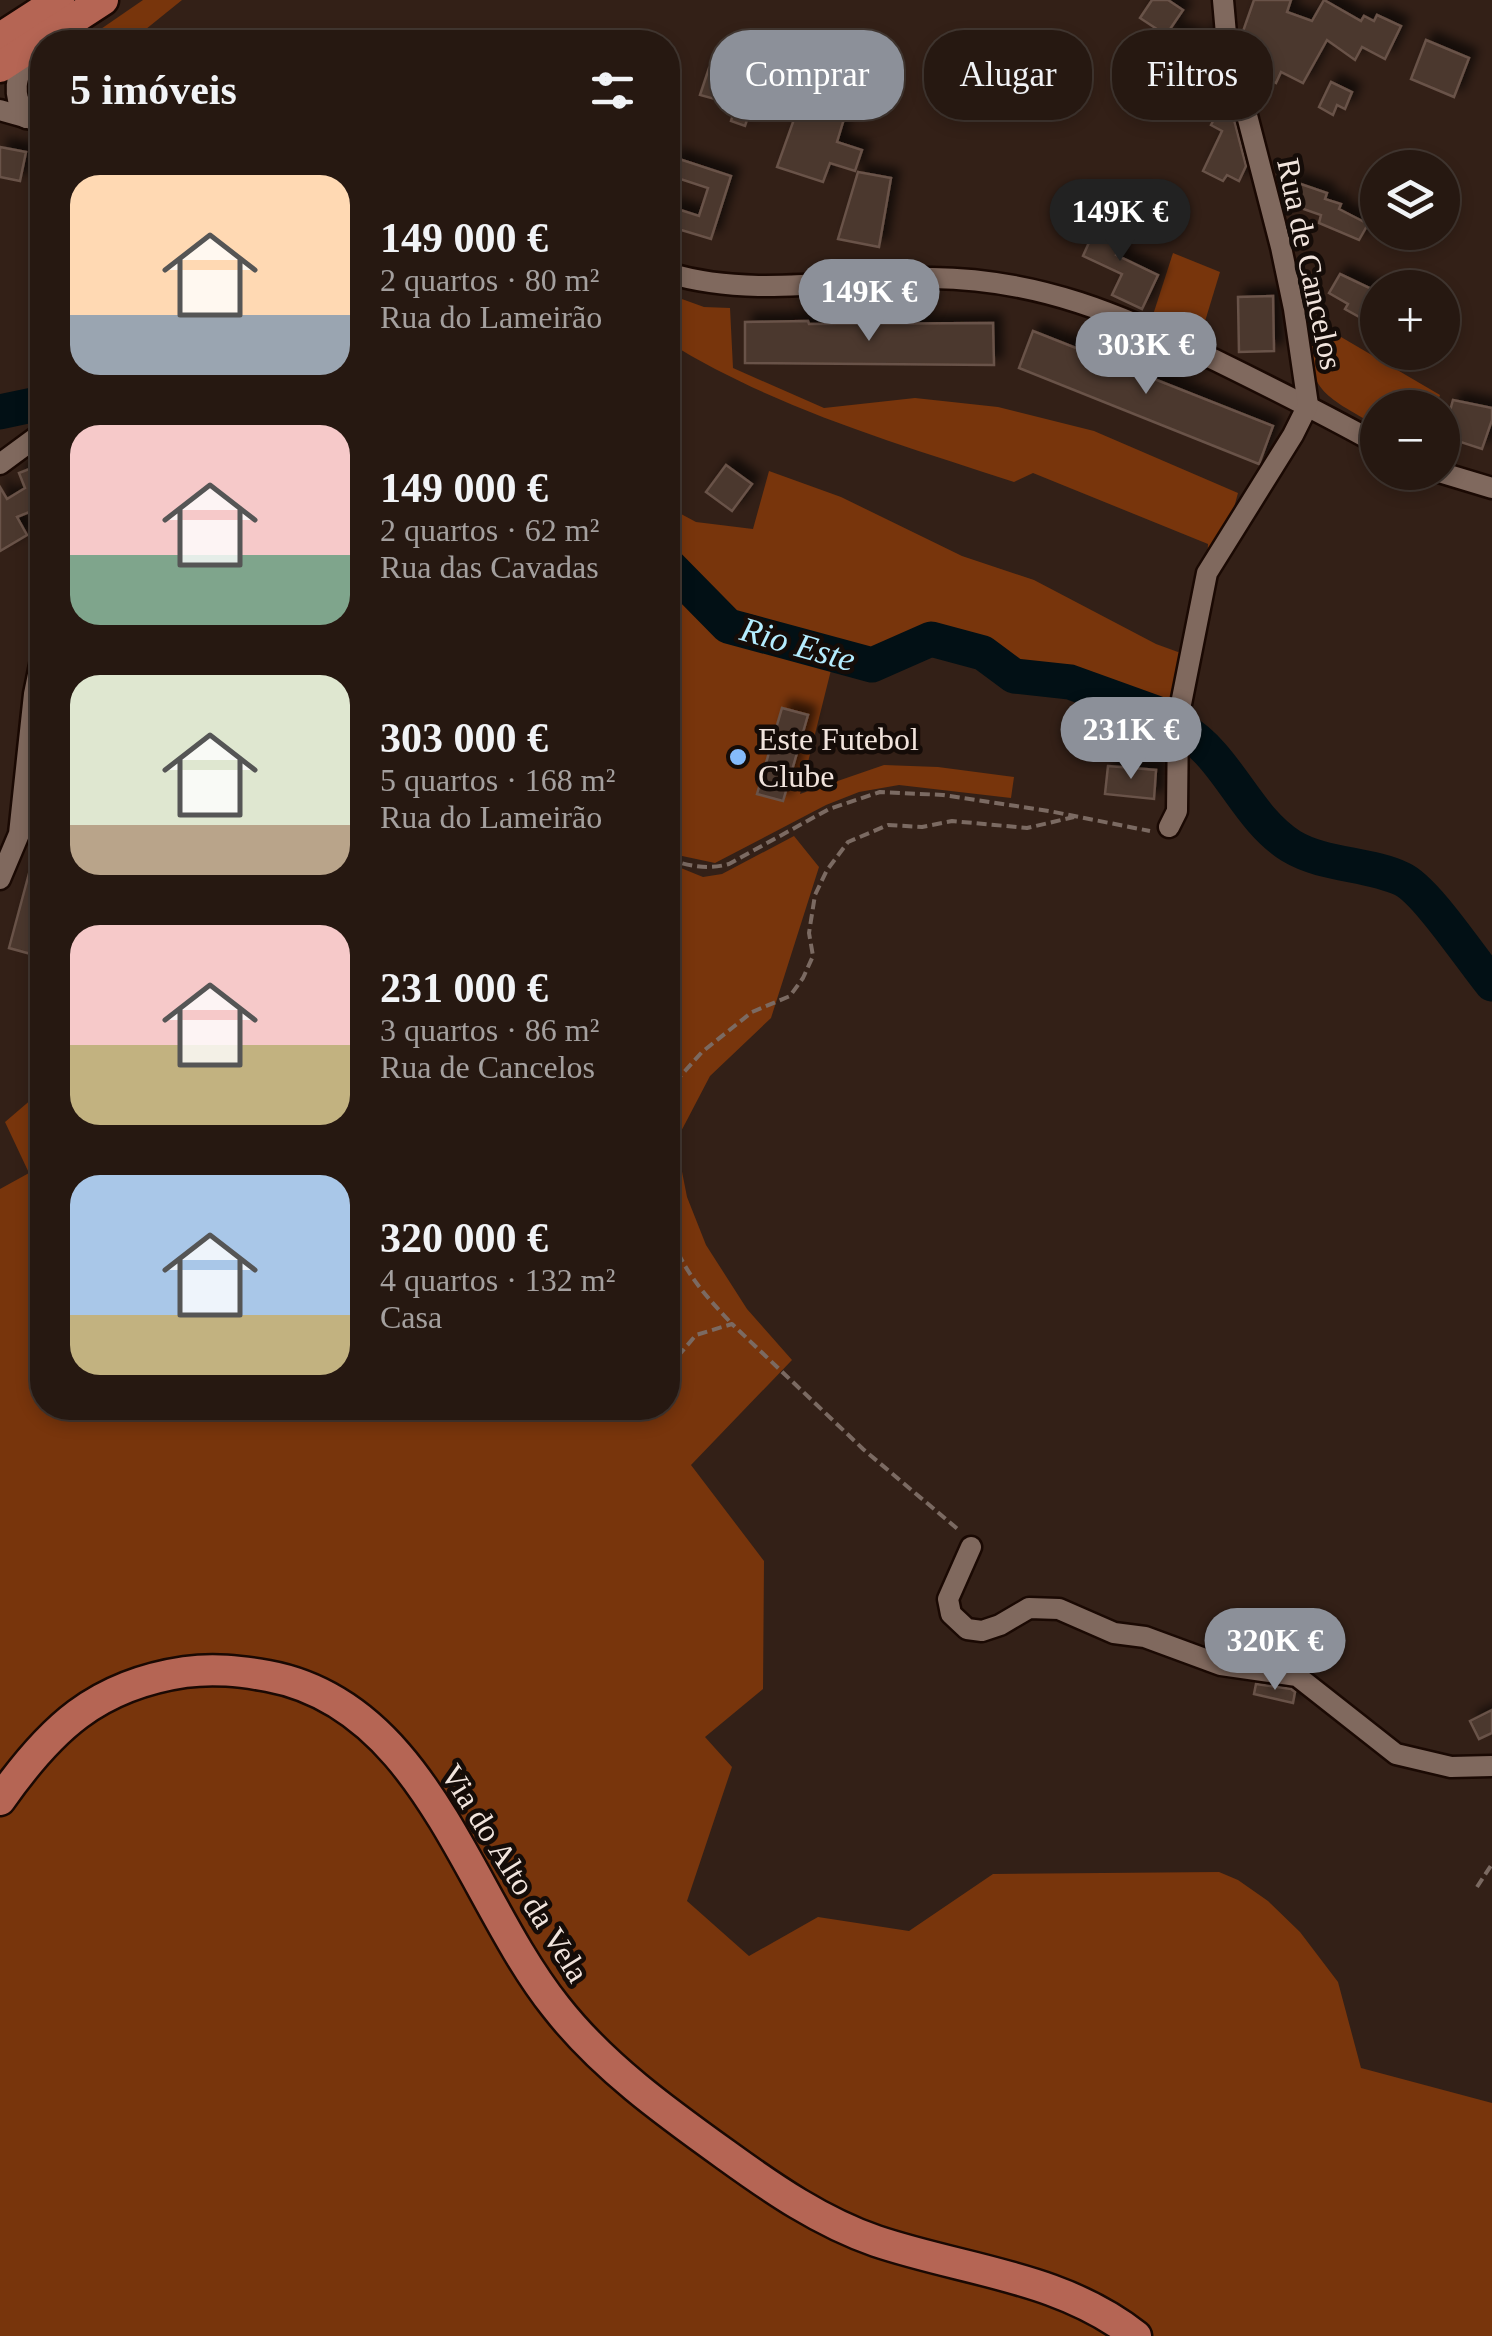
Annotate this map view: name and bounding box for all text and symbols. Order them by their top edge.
chip: Comprar [710,30,904,120]
chip: Alugar [924,30,1092,120]
chip: Filtros [1112,30,1273,120]
icon: filters [585,63,640,118]
text: 5 imóveis [70,67,237,113]
map controls [1360,150,1460,490]
button: layers [1360,150,1460,250]
street label: Rua de Cancelos [1270,155,1350,373]
pin: 149K € [1039,179,1201,264]
text: 149K € [1072,193,1168,229]
icon: home [150,215,270,335]
text: 149 000 € [380,215,548,261]
pin: 149K € [788,259,950,344]
text: 2 quartos · 80 m² [380,262,599,298]
button: + [1360,270,1460,370]
text: 149K € [821,273,917,309]
text: Rua do Lameirão [380,299,602,335]
pin: 303K € [1065,312,1227,397]
text: 303K € [1098,326,1194,362]
button: − [1360,390,1460,490]
icon: home [150,465,270,585]
text: 149 000 € [380,465,548,511]
text: 2 quartos · 62 m² [380,512,599,548]
text: Rua das Cavadas [380,549,599,585]
water label: Rio Este [735,609,860,679]
pin: 231K € [1050,697,1212,782]
text: 231K € [1083,711,1179,747]
icon: home [150,715,270,835]
text: 303 000 € [380,715,548,761]
place label: Este Futebol Clube [758,721,919,794]
marker: Este Futebol Clube [727,746,749,768]
text: 5 quartos · 168 m² [380,762,615,798]
text: Rua do Lameirão [380,799,602,835]
icon: home [150,965,270,1085]
text: 231 000 € [380,965,548,1011]
text: 3 quartos · 86 m² [380,1012,599,1048]
text: Rua de Cancelos [380,1049,595,1085]
icon: home [150,1215,270,1335]
text: 320 000 € [380,1215,548,1261]
text: 4 quartos · 132 m² [380,1262,615,1298]
text: Casa [380,1299,442,1335]
pin: 320K € [1194,1608,1356,1693]
text: 320K € [1227,1622,1323,1658]
street label: Via do Alto da Vela [434,1758,596,1988]

